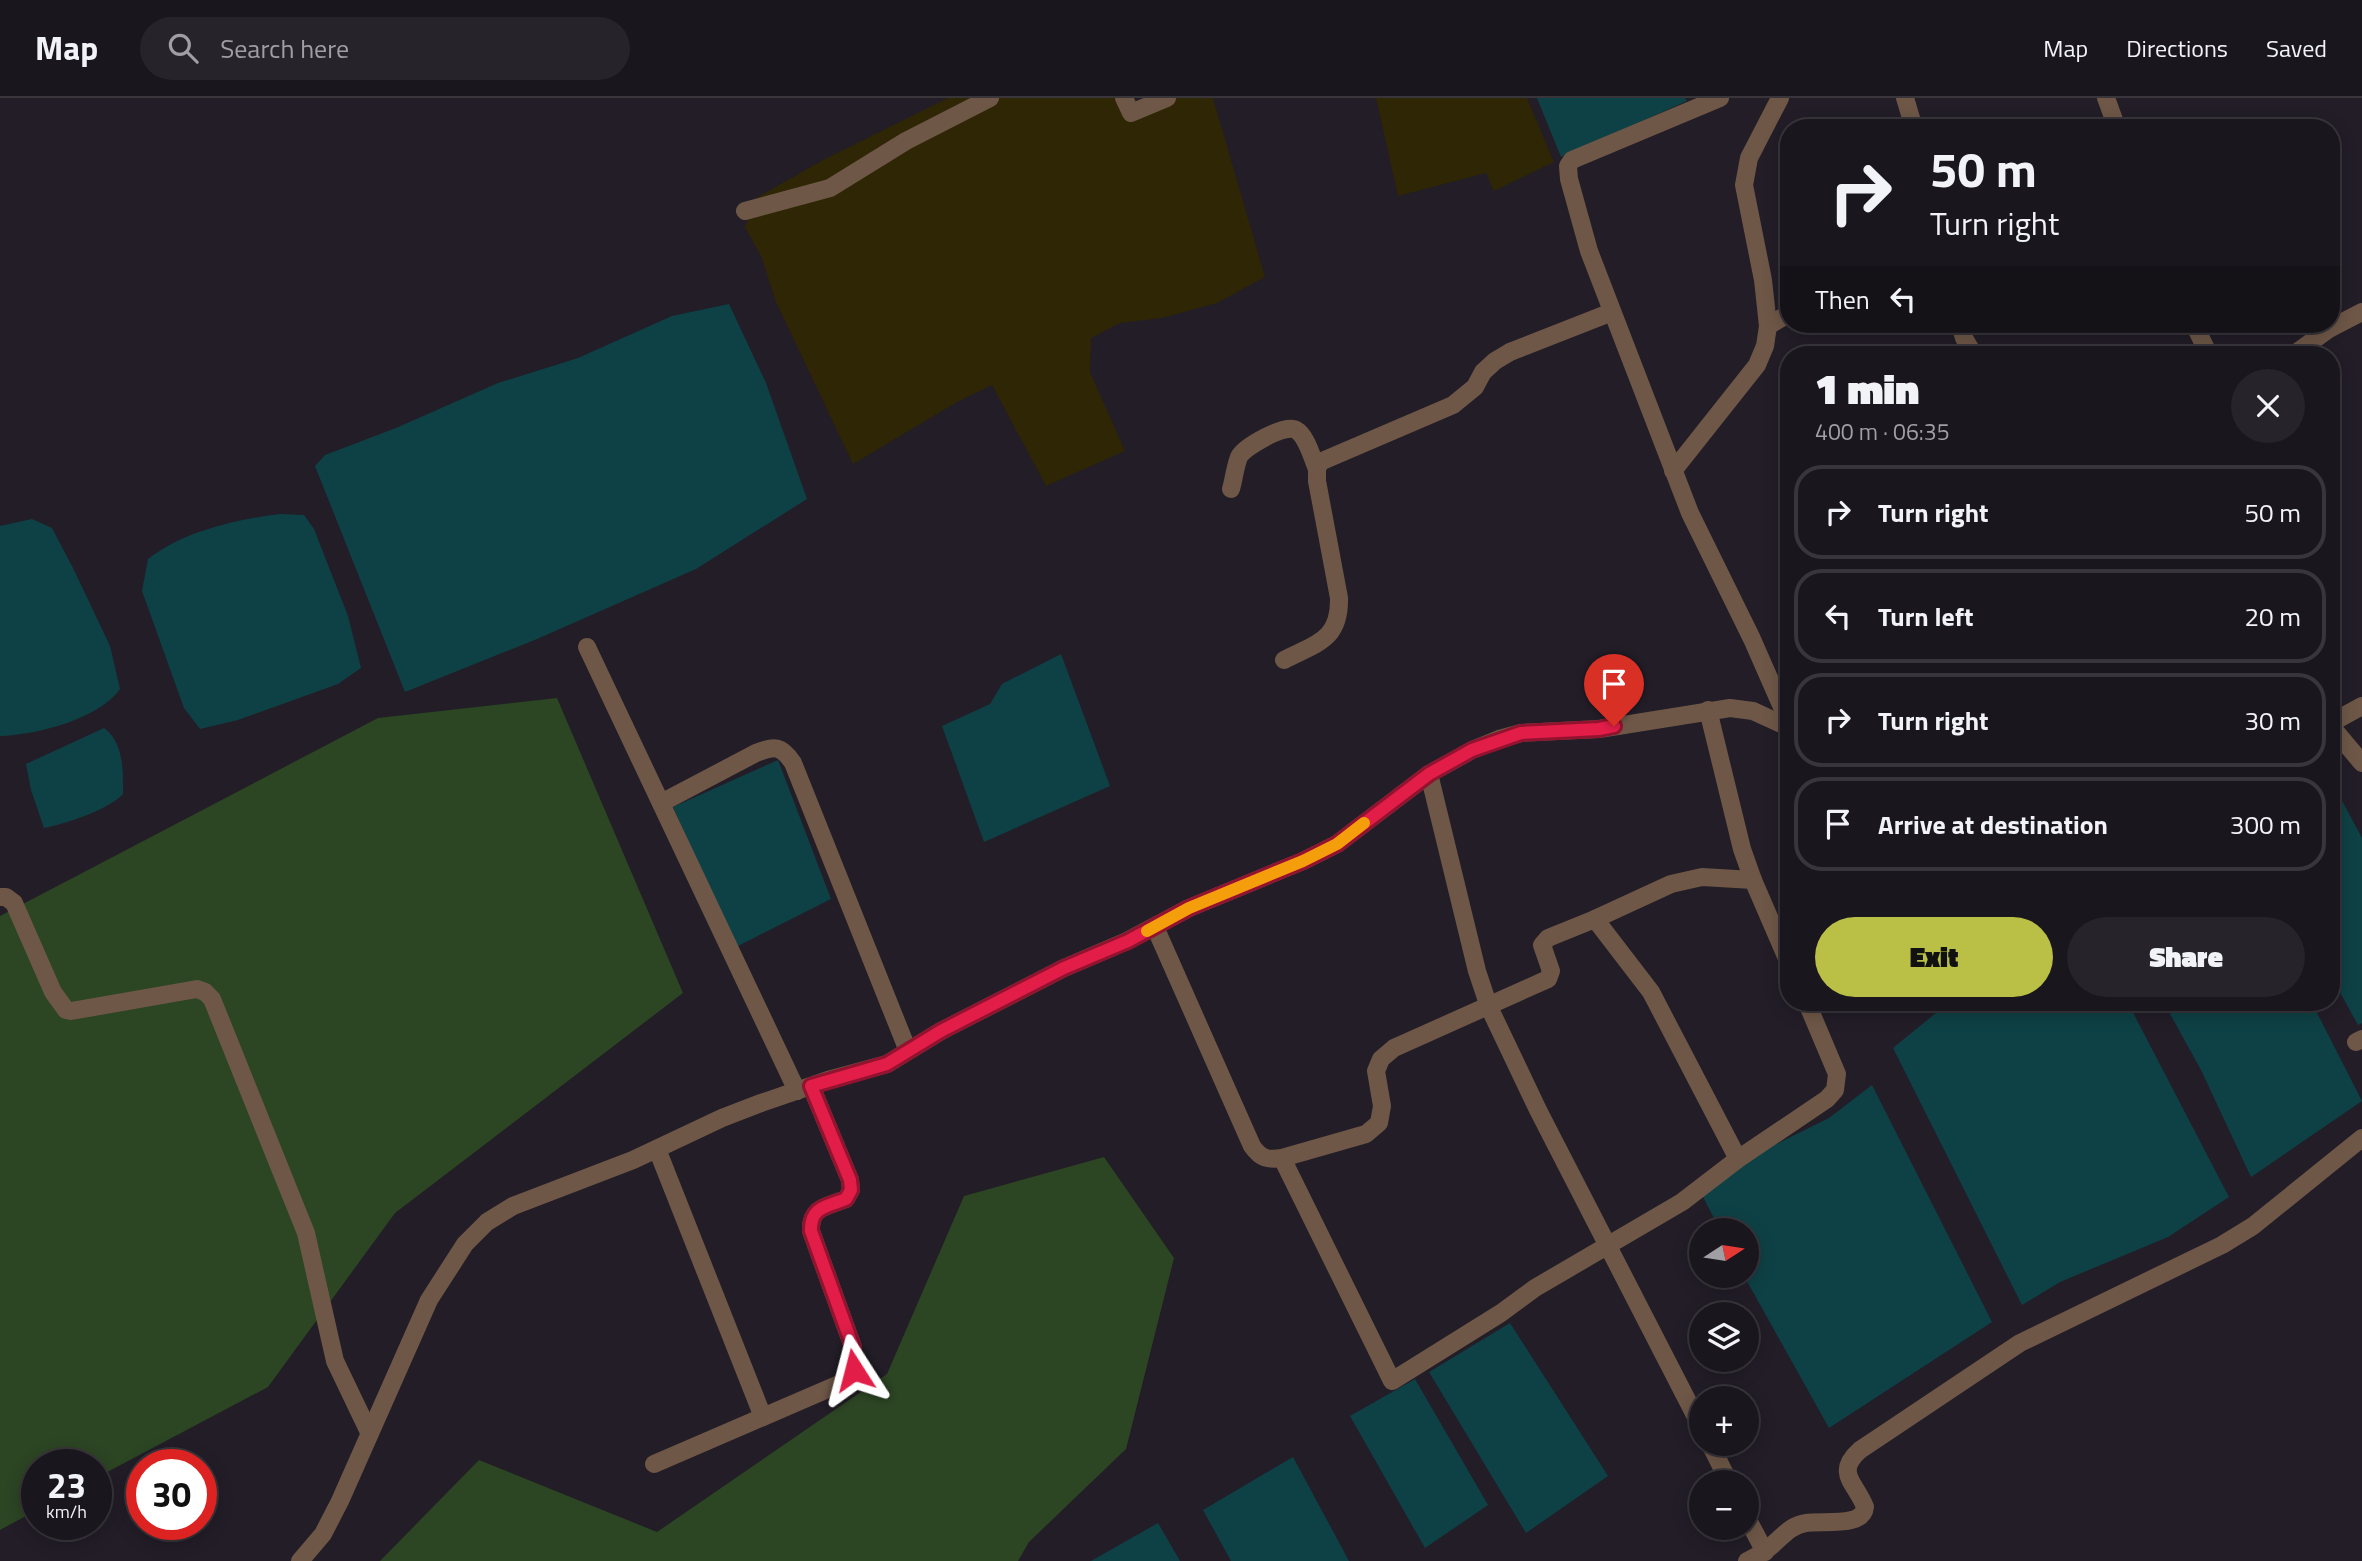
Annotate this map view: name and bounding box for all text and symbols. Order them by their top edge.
search box [140,17,630,80]
text: Map [35,23,98,73]
icon: search [164,29,202,67]
text: Search here [220,29,349,68]
text: Map [2043,30,2088,66]
text: Directions [2126,30,2228,66]
text: Saved [2266,30,2327,66]
text: 50 m [1930,131,2037,206]
icon: right [1815,147,1906,238]
text: Turn right [1930,199,2059,247]
text: Then [1815,280,1870,319]
icon: left [1884,280,1922,318]
text: 1 min [1815,356,1919,420]
button: close [2231,369,2305,443]
text: 400 m · 06:35 [1815,414,1950,449]
icon: right [1819,493,1857,531]
text: Turn right [1878,493,1989,532]
text: 50 m [2244,493,2301,532]
icon: left [1819,597,1857,635]
text: Turn left [1878,597,1973,636]
text: 20 m [2244,597,2301,636]
pin [1584,654,1644,726]
icon: arrive [1595,665,1633,703]
icon: right [1819,701,1857,739]
text: Turn right [1878,701,1989,740]
text: 30 m [2244,701,2301,740]
icon: arrive [1819,805,1857,843]
text: Arrive at destination [1878,805,2108,844]
text: 300 m [2230,805,2301,844]
button: Exit [1815,917,2053,997]
button: Share [2067,917,2305,997]
north arrow [1689,1218,1759,1288]
map controls [1689,1218,1759,1540]
button: layers [1689,1302,1759,1372]
position arrow [817,1333,891,1407]
button: + [1689,1386,1759,1456]
speed limit sign: 30 [126,1449,217,1540]
text: 23 [47,1458,86,1512]
button: − [1689,1470,1759,1540]
text: km/h [46,1498,87,1525]

